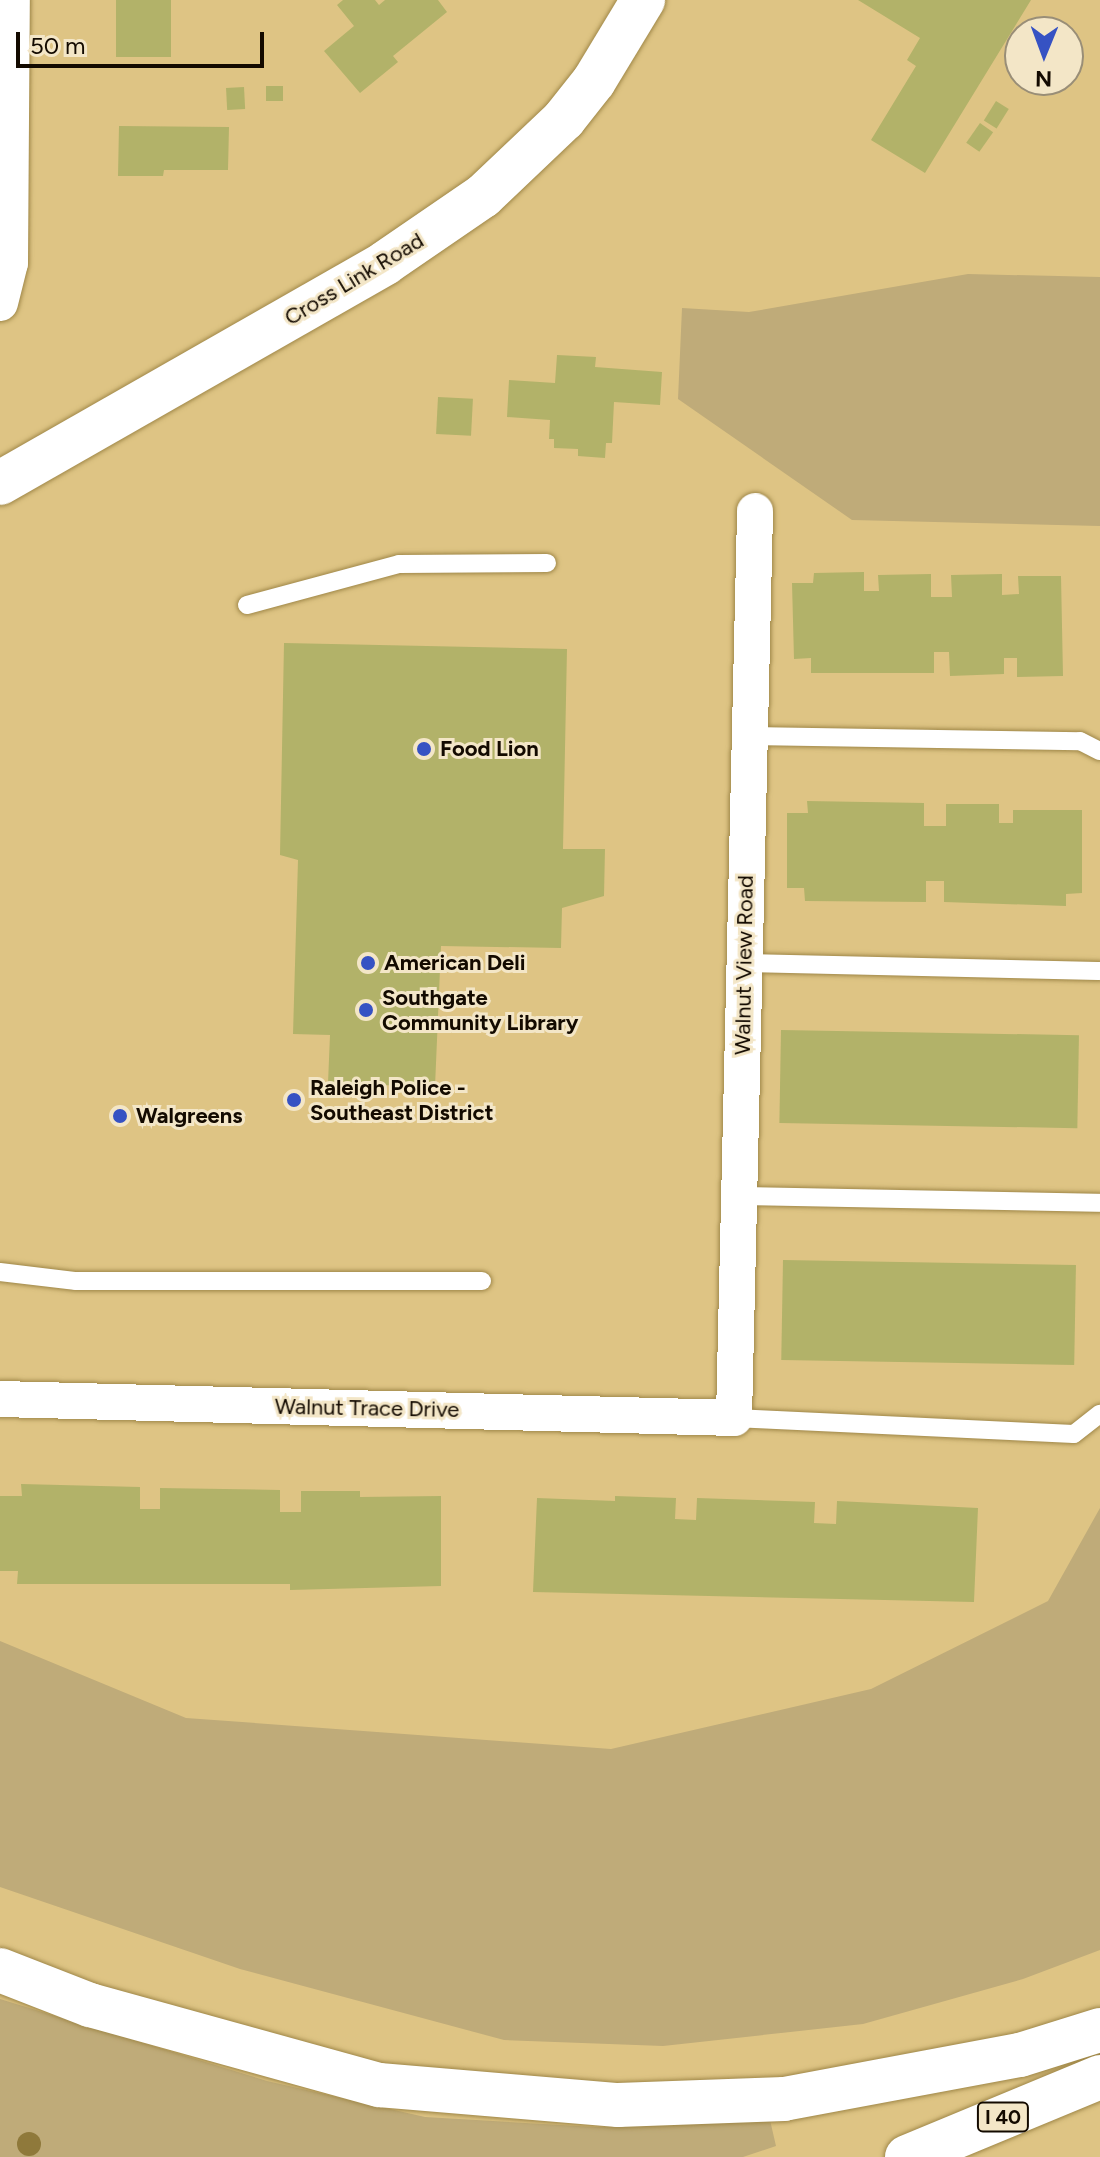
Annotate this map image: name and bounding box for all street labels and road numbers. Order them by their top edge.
street label: Cross Link Road [280,227,428,331]
street label: Walnut View Road [729,875,759,1055]
street label: Walnut Trace Drive [274,1393,460,1423]
road number: I 40 [975,2101,1031,2133]

